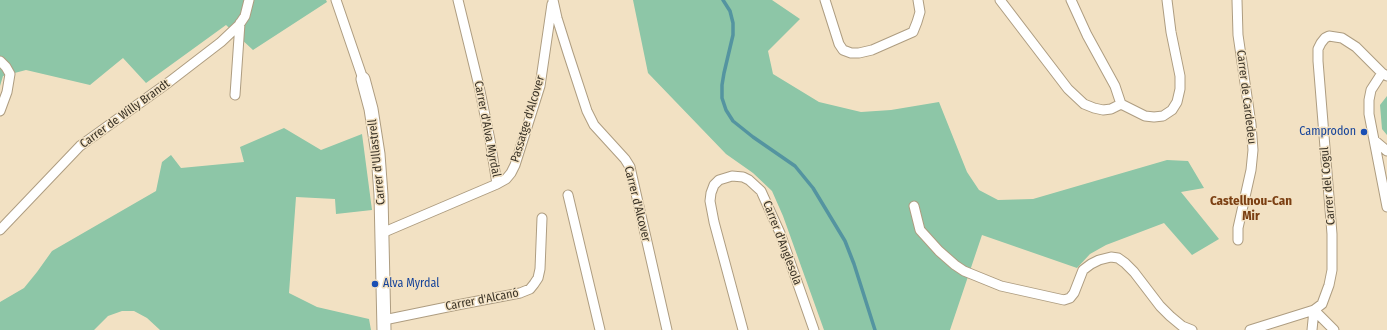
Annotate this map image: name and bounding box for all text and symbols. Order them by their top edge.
street label: Carrer de Cardedeu [1233,49,1259,145]
street label: Passatge d'Alcover [508,74,548,164]
street label: Carrer de Willy Brandt [77,77,173,151]
street label: Carrer d'Alva Myrdal [471,80,503,178]
street label: Carrer d'Ullastrell [365,118,389,206]
place label: Camprodon [1299,125,1356,139]
marker: Camprodon [1359,127,1369,137]
street label: Carrer del Cogul [1317,146,1339,226]
street label: Carrer d'Alcover [621,165,653,243]
district label: Castellnou-Can Mir [1210,193,1292,224]
street label: Carrer d'Anglesola [759,199,805,287]
place label: Alva Myrdal [383,277,439,291]
marker: Alva Myrdal [370,279,380,289]
street label: Carrer d'Alcanó [444,286,520,314]

